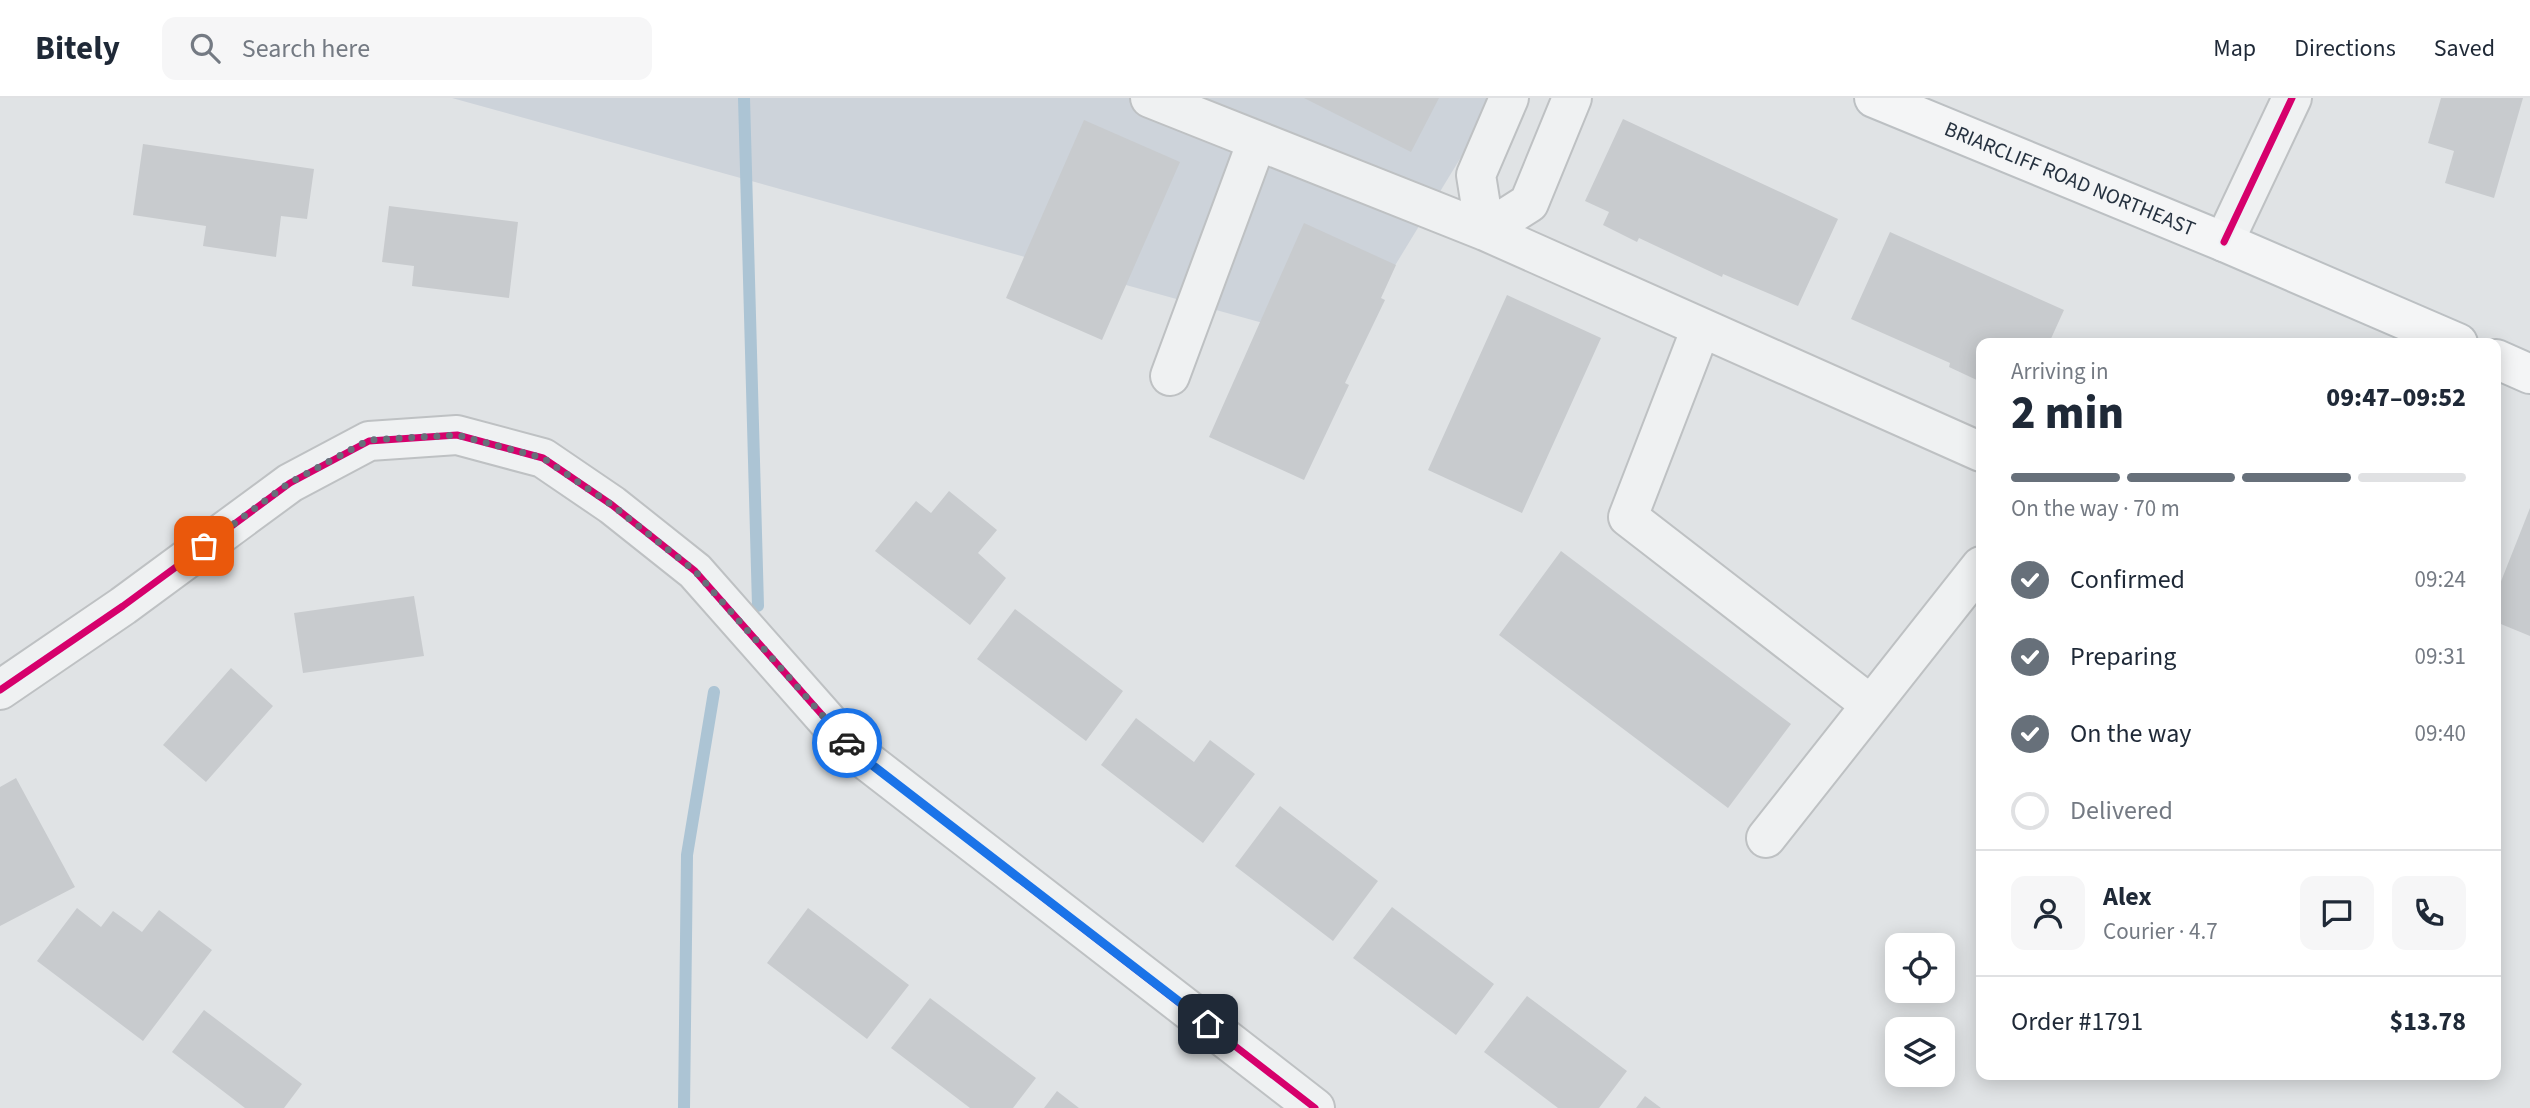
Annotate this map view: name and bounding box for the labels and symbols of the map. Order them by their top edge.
street label: BRIARCLIFF ROAD NORTHEAST [1940,114,2200,244]
pin [174,516,234,576]
courier [812,708,882,778]
pin [1178,994,1238,1054]

